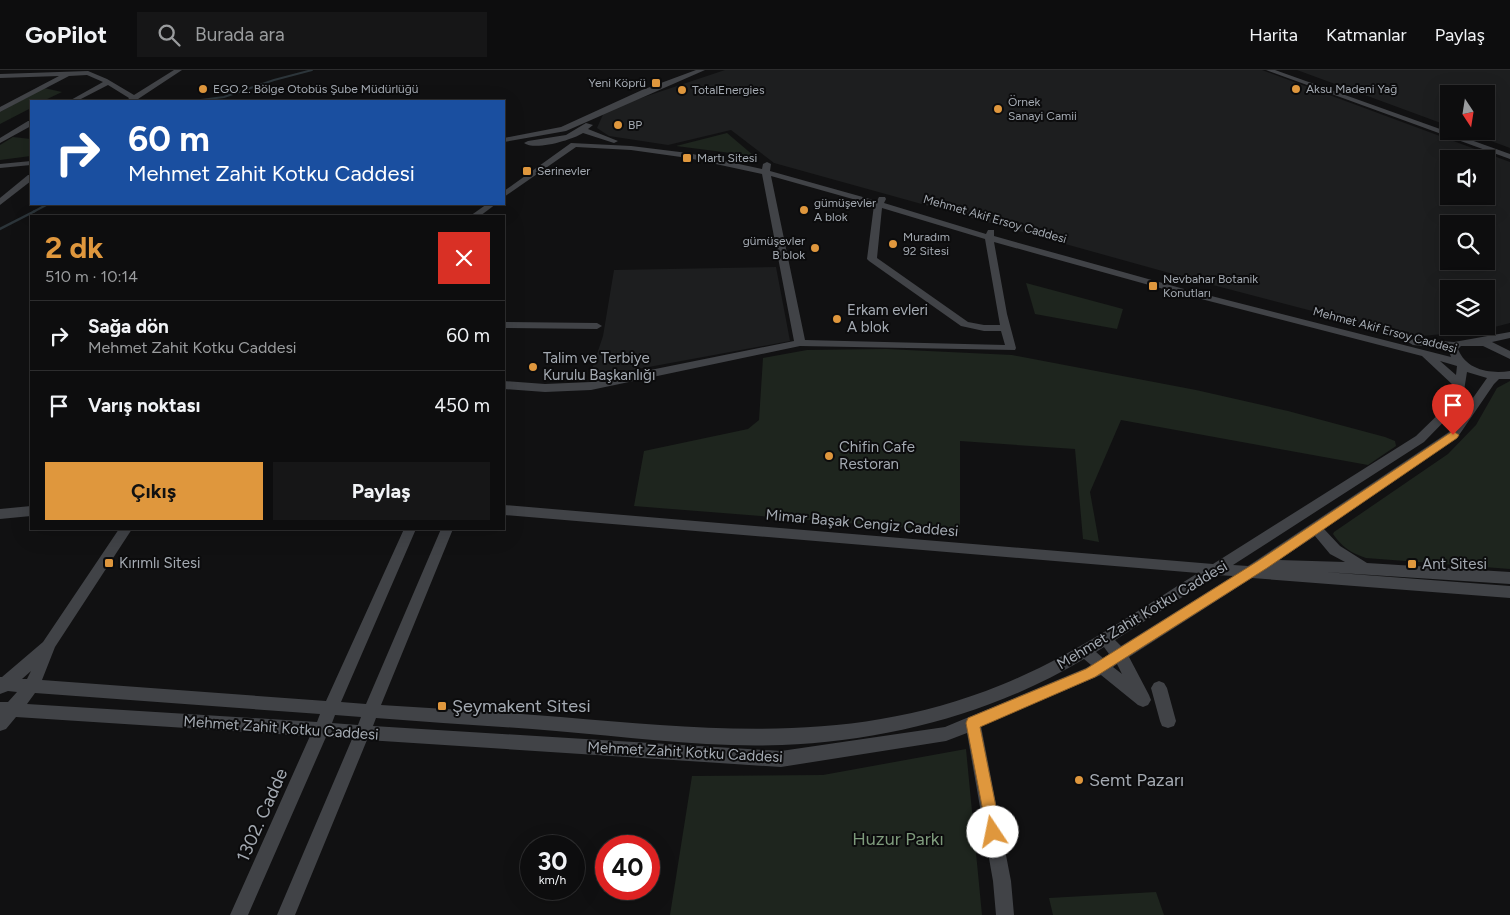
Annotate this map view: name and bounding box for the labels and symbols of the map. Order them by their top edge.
place label: Yeni Köprü [588,76,646,90]
marker: Yeni Köprü [650,77,662,89]
place label: EGO 2. Bölge Otobüs Şube Müdürlüğü [213,82,419,96]
place label: Aksu Madeni Yağ [1306,82,1397,96]
marker: EGO 2. Bölge Otobüs Şube Müdürlüğü [197,83,209,95]
place label: TotalEnergies [692,83,765,97]
marker: Aksu Madeni Yağ [1290,83,1302,95]
marker: TotalEnergies [676,84,688,96]
north arrow [1440,85,1495,140]
place label: Örnek Sanayi Camii [1008,95,1077,123]
marker: Örnek Sanayi Camii [992,103,1004,115]
place label: BP [628,118,642,132]
marker: BP [612,119,624,131]
place label: Martı Sitesi [697,151,757,165]
marker: Martı Sitesi [681,152,693,164]
place label: Serinevler [537,164,590,178]
marker: Serinevler [521,165,533,177]
street label: Mehmet Akif Ersoy Caddesi [922,192,1068,246]
place label: gümüşevler A blok [814,196,876,224]
marker: gümüşevler A blok [798,204,810,216]
place label: Muradım 92 Sitesi [903,230,950,258]
place label: gümüşevler B blok [743,234,805,262]
marker: Muradım 92 Sitesi [887,238,899,250]
marker: gümüşevler B blok [809,242,821,254]
place label: Nevbahar Botanik Konutları [1163,272,1258,300]
marker: Nevbahar Botanik Konutları [1147,280,1159,292]
place label: Erkam evleri A blok [847,301,928,336]
street label: Mehmet Akif Ersoy Caddesi [1312,304,1458,356]
marker: Erkam evleri A blok [831,313,843,325]
place label: Talim ve Terbiye Kurulu Başkanlığı [543,349,655,384]
marker: Talim ve Terbiye Kurulu Başkanlığı [527,361,539,373]
pin [1432,384,1474,435]
place label: Chifin Cafe Restoran [839,438,915,473]
marker: Chifin Cafe Restoran [823,450,835,462]
street label: Mimar Başak Cengiz Caddesi [765,506,959,540]
place label: Kırımlı Sitesi [119,554,200,572]
place label: Ant Sitesi [1422,555,1487,573]
marker: Kırımlı Sitesi [103,557,115,569]
street label: Mehmet Zahit Kotku Caddesi [1054,557,1230,673]
marker: Ant Sitesi [1406,558,1418,570]
place label: Şeymakent Sitesi [452,695,591,717]
marker: Şeymakent Sitesi [436,700,448,712]
street label: Mehmet Zahit Kotku Caddesi [183,712,379,744]
street label: Mehmet Zahit Kotku Caddesi [587,738,783,766]
street label: 1302. Cadde [232,765,292,865]
place label: Semt Pazarı [1089,769,1184,791]
marker: Semt Pazarı [1073,774,1085,786]
position arrow [966,805,1018,857]
park label: Huzur Parkı [852,828,944,850]
speed limit sign: 40 [595,835,660,900]

